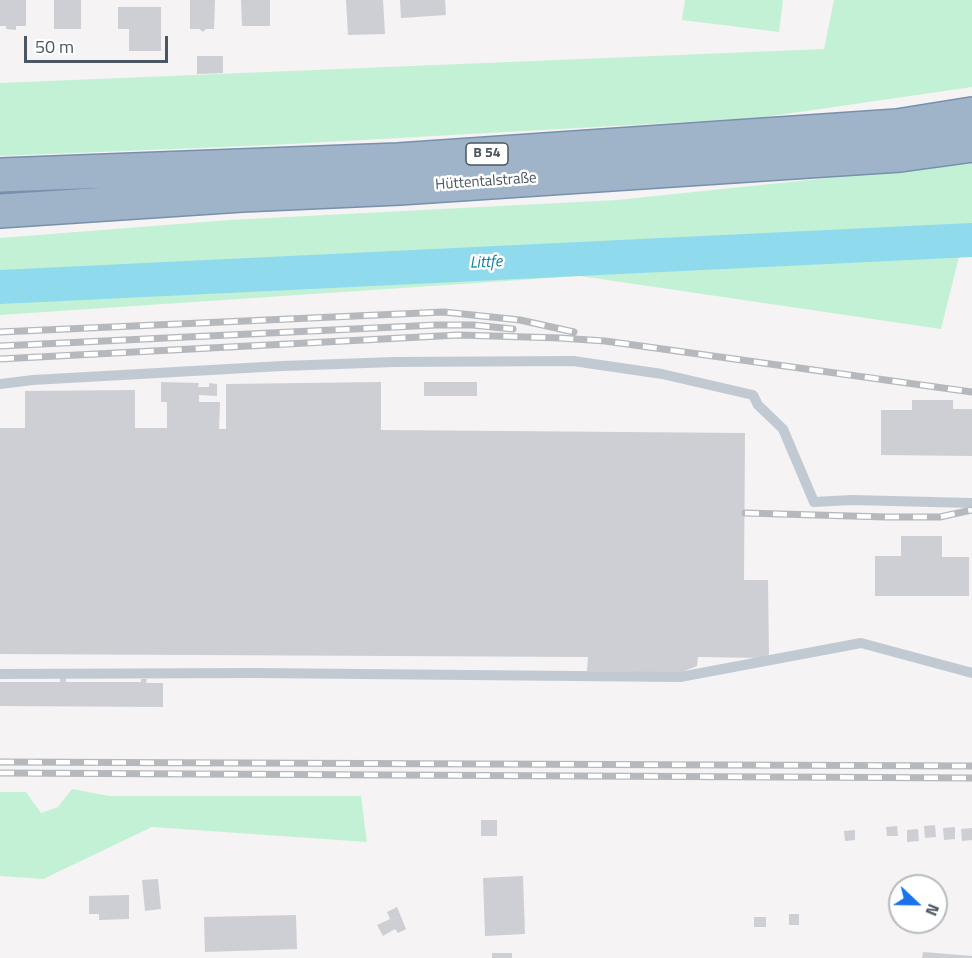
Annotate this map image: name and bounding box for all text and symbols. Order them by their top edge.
scale bar [27,24,171,62]
text: 50 m [35,33,74,60]
road number: B 54 [466,143,508,165]
street label: Hüttentalstraße [435,169,537,195]
water label: Littfe [469,253,503,273]
north arrow [888,874,948,934]
text: N [920,900,946,920]

